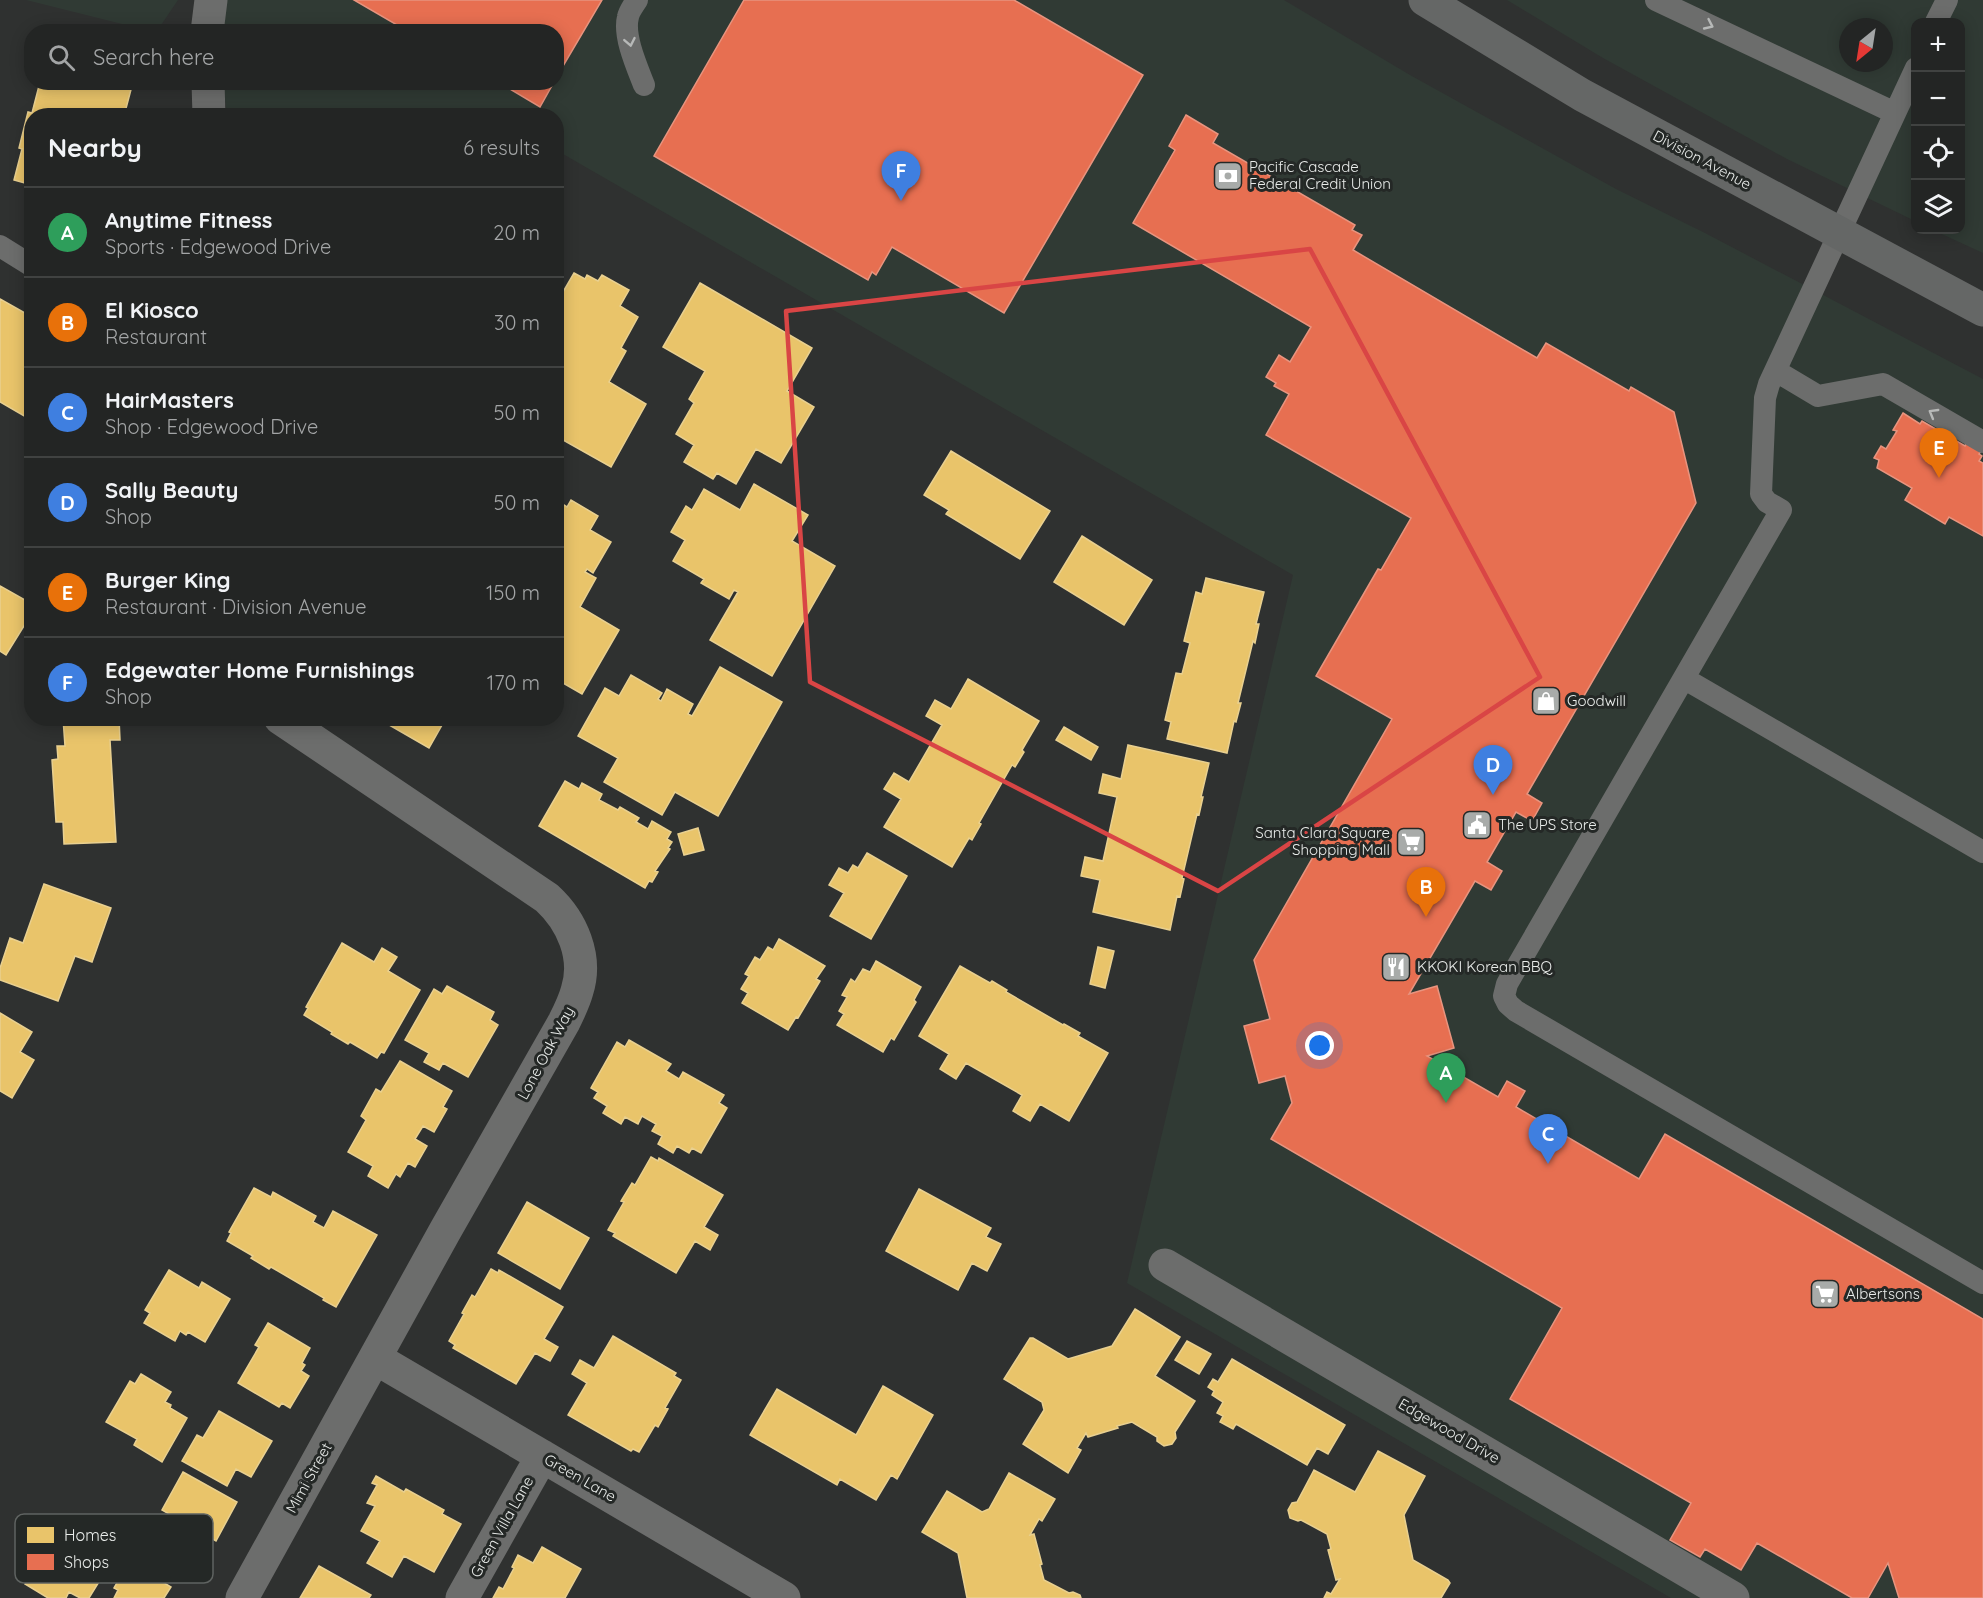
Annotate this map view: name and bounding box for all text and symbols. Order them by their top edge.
one-way arrow [1703,17,1714,29]
north arrow [1839,18,1893,72]
map controls [1911,18,1965,234]
button: + [1911,18,1965,72]
search box [24,24,564,90]
one-way arrow [623,37,636,47]
icon: search [45,41,78,74]
text: Search here [93,43,214,71]
button: − [1911,72,1965,126]
street label: Division Avenue [1650,126,1755,193]
button: locate [1911,126,1965,180]
text: Nearby [48,131,142,164]
text: 6 results [463,135,540,160]
pin: F [882,152,920,201]
place label: Pacific Cascade Federal Credit Union [1249,157,1391,193]
bank icon: Pacific Cascade Federal Credit Union [1212,160,1244,192]
button: layers [1911,180,1965,234]
text: Anytime Fitness [105,206,272,234]
text: A [61,220,74,245]
text: 20 m [493,220,540,245]
text: Sports · Edgewood Drive [105,234,331,259]
text: El Kiosco [105,296,199,324]
text: B [61,310,74,335]
text: 30 m [494,310,540,335]
text: Restaurant [105,324,207,349]
text: HairMasters [105,386,234,414]
text: C [61,400,74,425]
text: 50 m [494,400,540,425]
one-way arrow [1929,408,1939,420]
text: Shop · Edgewood Drive [105,414,318,439]
pin: E [1920,428,1958,478]
text: Sally Beauty [105,476,238,504]
text: D [60,490,75,515]
text: 50 m [494,490,540,515]
text: Shop [105,504,152,529]
text: Burger King [105,566,231,594]
text: E [62,580,73,605]
text: 150 m [486,580,540,605]
text: Restaurant · Division Avenue [105,594,366,619]
text: Edgewater Home Furnishings [105,656,414,684]
text: F [62,670,73,695]
text: 170 m [487,670,540,695]
text: Shop [105,684,152,709]
shop icon: Goodwill [1530,685,1562,717]
place label: Goodwill [1567,691,1626,710]
pin: D [1474,746,1512,795]
public building icon: The UPS Store [1461,809,1493,841]
place label: The UPS Store [1498,815,1597,834]
place label: Santa Clara Square Shopping Mall [1255,823,1390,859]
supermarket icon: Santa Clara Square Shopping Mall [1395,826,1427,858]
pin: B [1406,868,1446,917]
restaurant icon: KKOKI Korean BBQ [1380,951,1412,983]
place label: KKOKI Korean BBQ [1417,957,1552,976]
street label: Lone Oak Way [513,1003,578,1103]
your location [1305,1031,1334,1060]
pin: A [1426,1054,1466,1103]
pin: C [1528,1114,1568,1164]
supermarket icon: Albertsons [1809,1278,1841,1310]
place label: Albertsons [1846,1284,1920,1303]
street label: Edgewood Drive [1395,1394,1503,1467]
street label: Mimi Street [281,1439,336,1516]
street label: Green Lane [541,1449,620,1506]
street label: Green Villa Lane [466,1473,537,1581]
legend [15,1514,213,1583]
text: Homes [64,1525,116,1545]
text: Shops [64,1552,109,1572]

